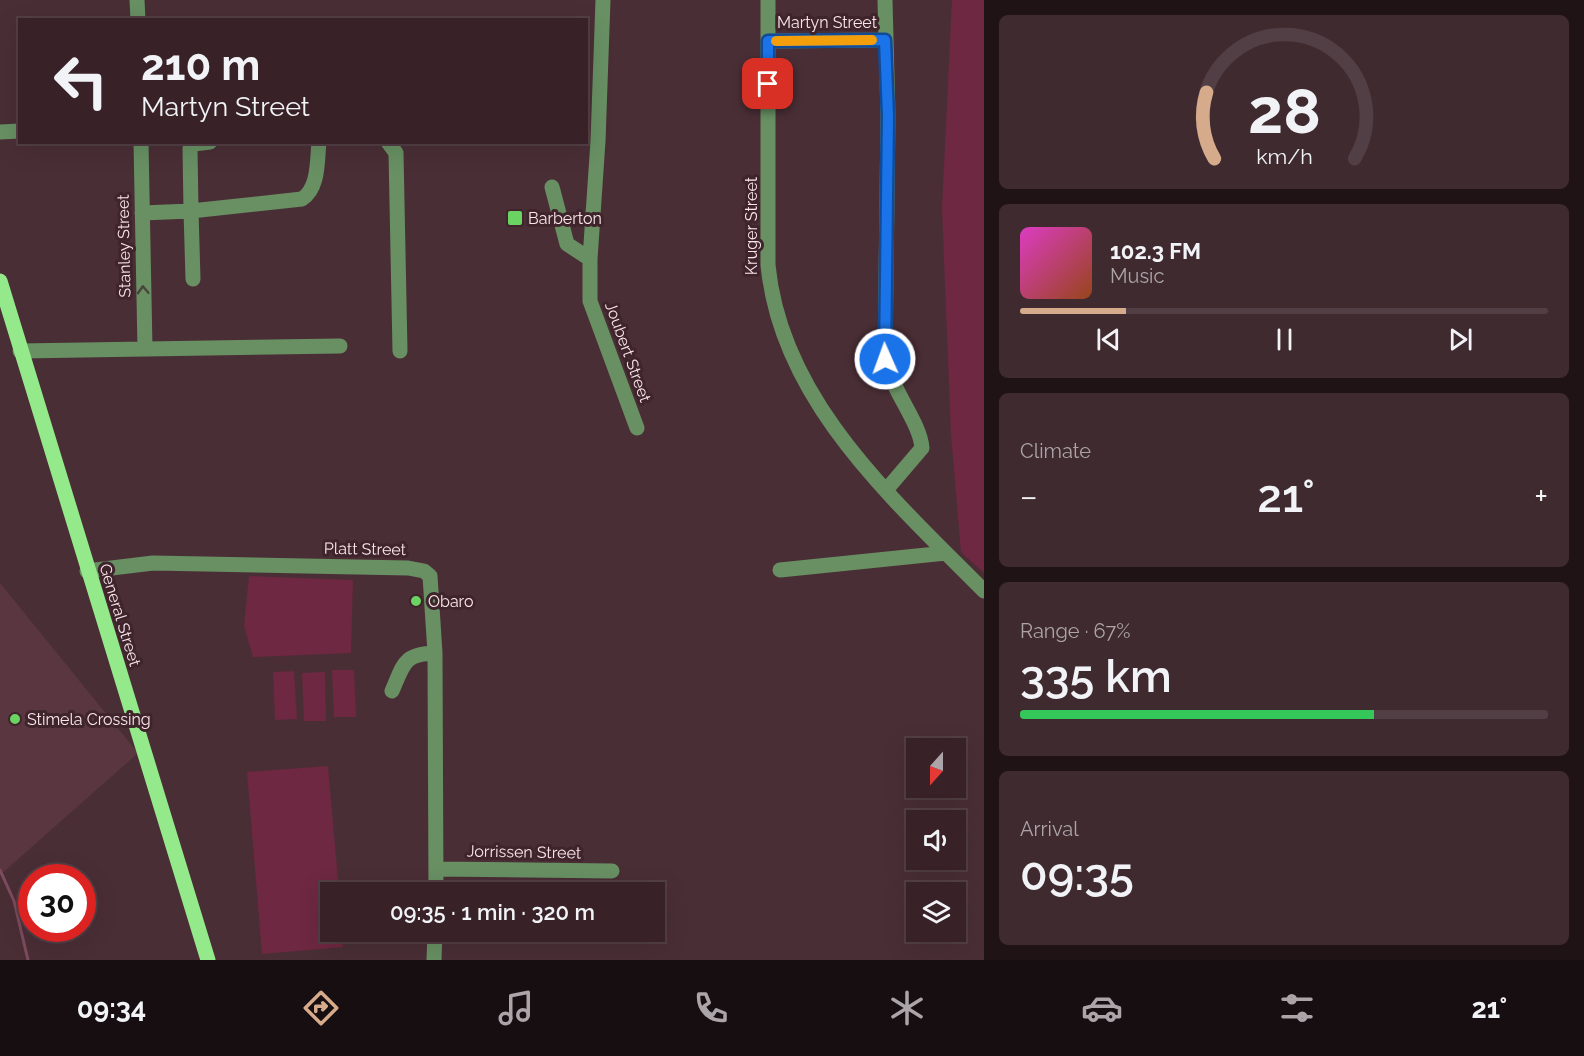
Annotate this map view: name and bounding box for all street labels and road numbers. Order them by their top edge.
street label: Martyn Street [777,13,878,32]
street label: Kruger Street [742,176,761,275]
street label: Stanley Street [114,194,134,298]
street label: Joubert Street [601,299,655,405]
street label: Platt Street [324,539,407,559]
street label: General Street [95,561,145,669]
street label: Jorrissen Street [467,842,582,863]

